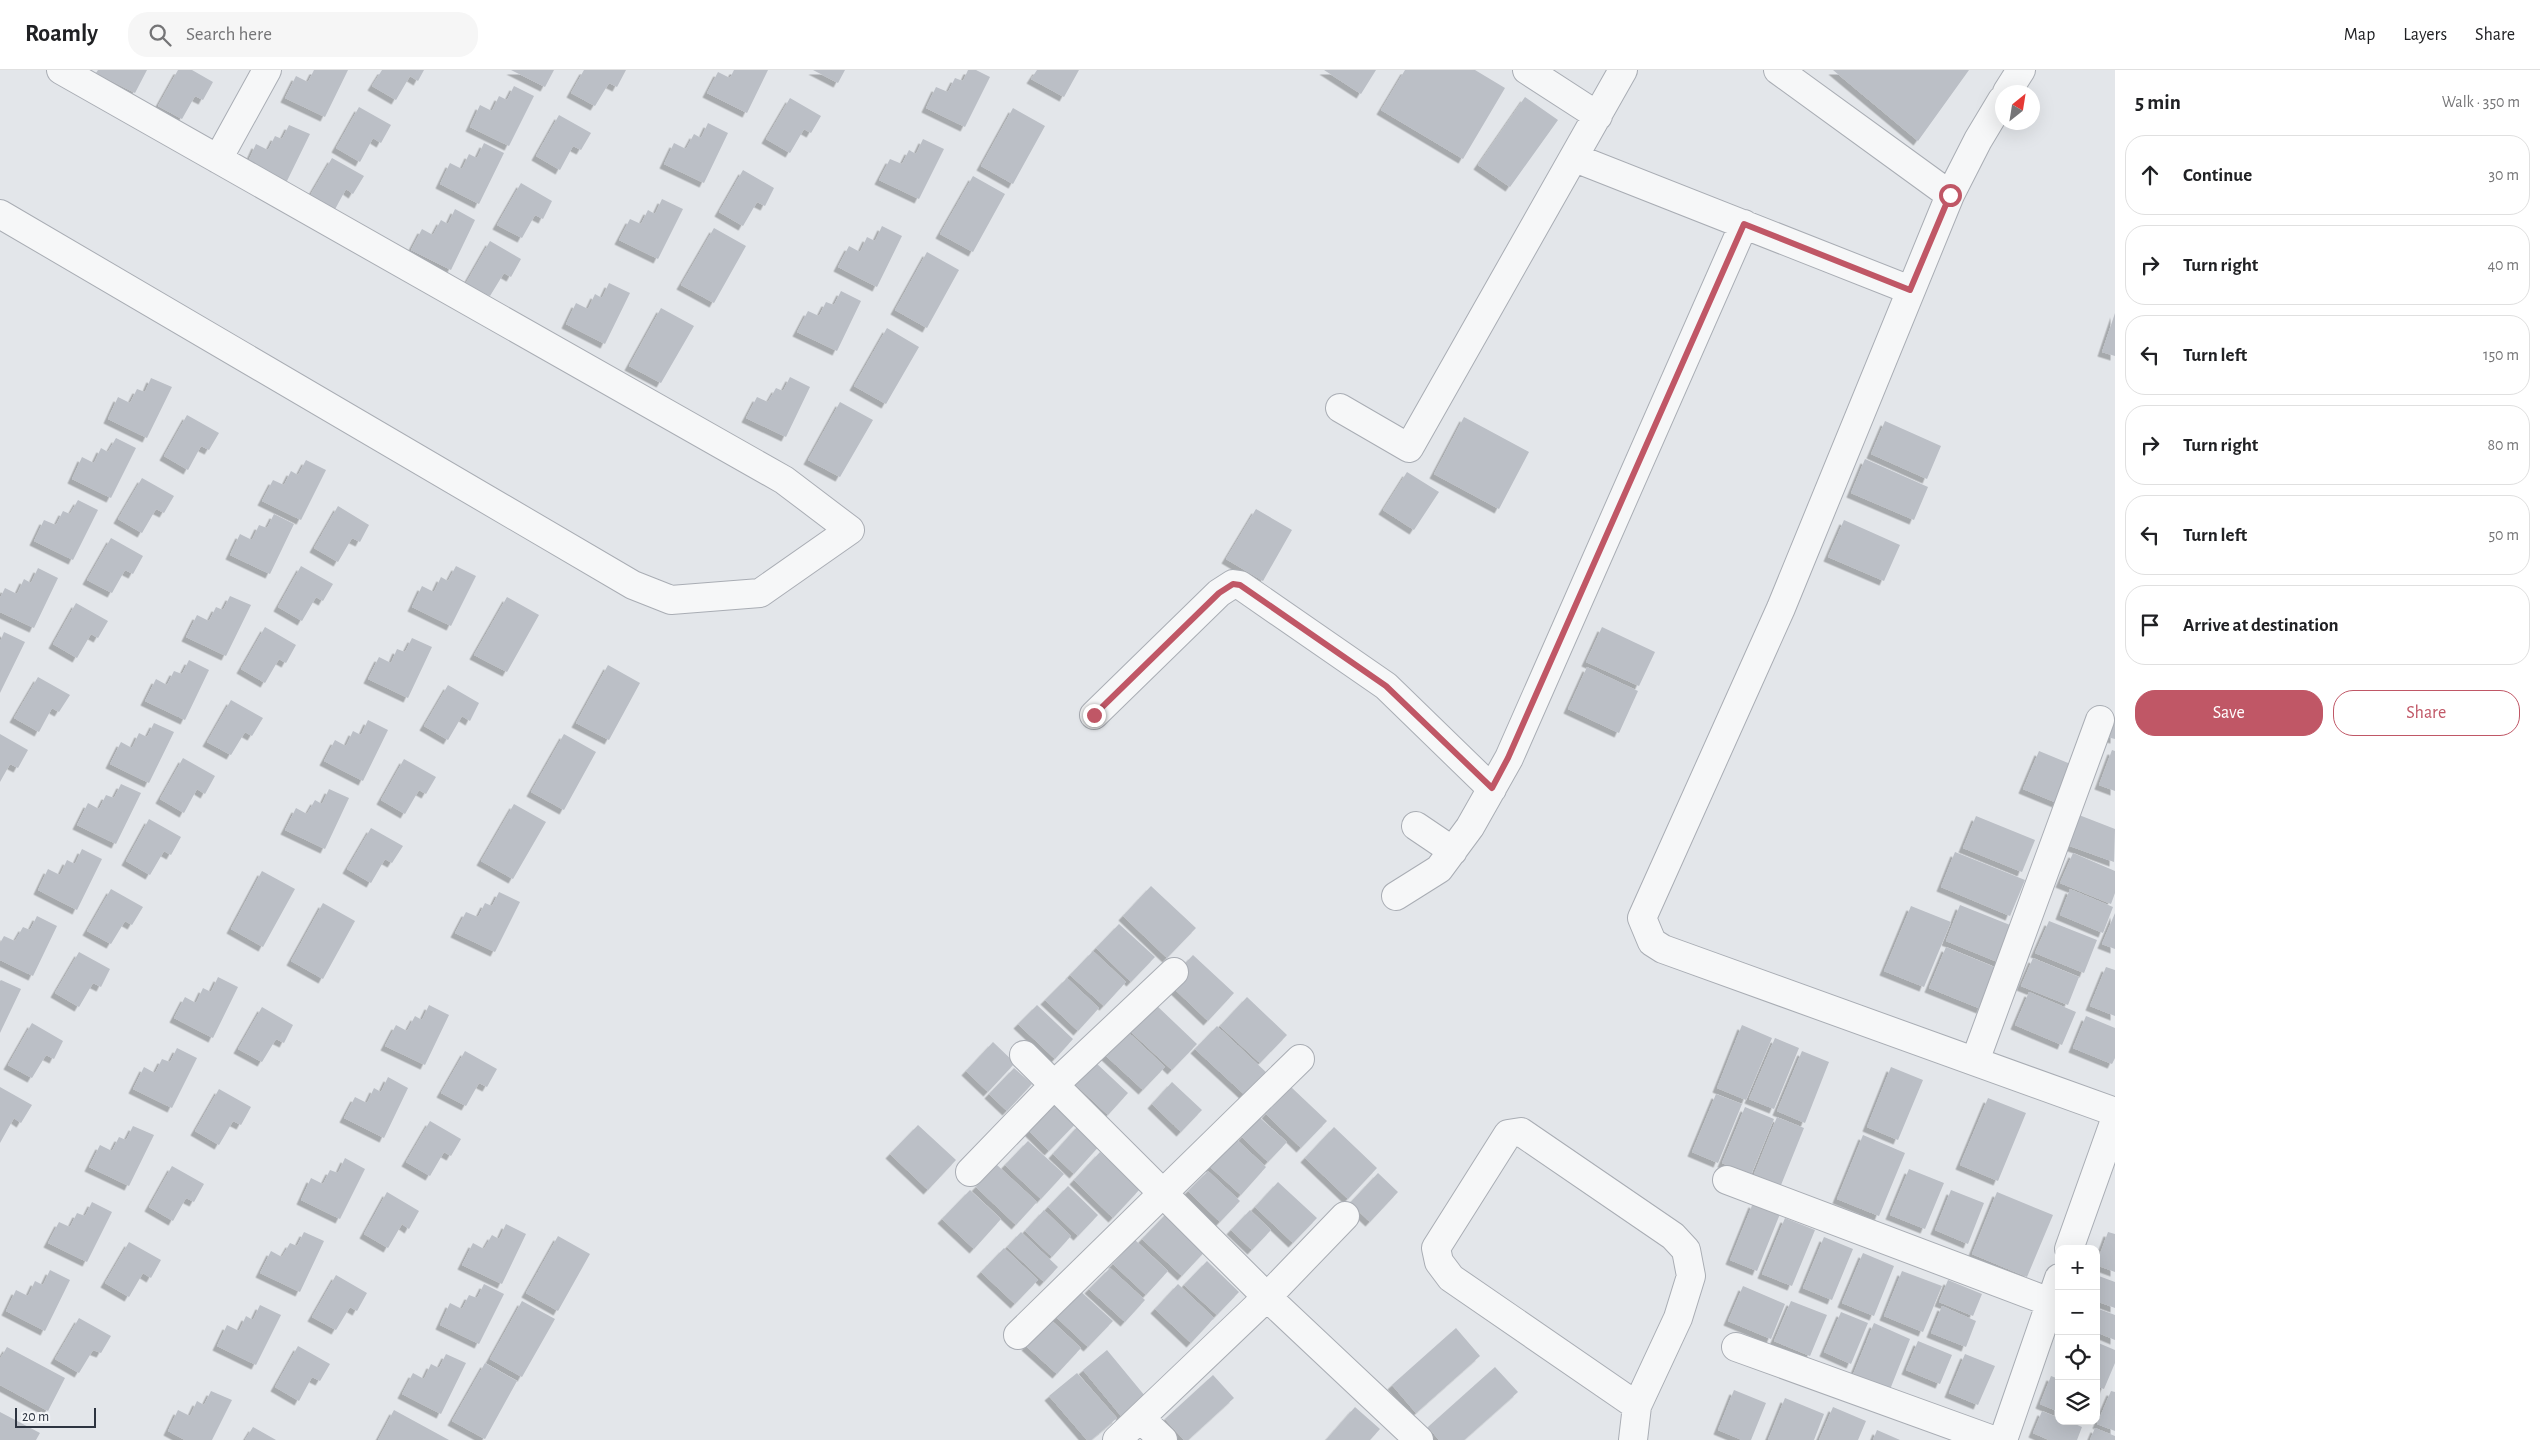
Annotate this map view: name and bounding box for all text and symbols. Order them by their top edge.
search box [128,12,478,57]
icon: search [146,21,174,49]
text: Roamly [25,22,98,46]
text: Search here [186,25,272,44]
text: Map [2344,26,2375,44]
text: Layers [2403,26,2447,44]
text: Share [2475,26,2515,44]
north arrow [1995,85,2040,130]
text: 5 min [2135,92,2181,113]
text: Walk · 350 m [2442,94,2520,110]
icon: ahead [2136,161,2164,189]
text: Continue [2183,166,2252,185]
text: 30 m [2489,167,2519,183]
route start [1939,184,1962,207]
icon: right [2136,251,2164,279]
text: Turn right [2183,256,2258,275]
text: 40 m [2487,257,2519,273]
icon: left [2136,341,2164,369]
text: Turn left [2183,346,2247,365]
text: 150 m [2483,347,2519,363]
icon: right [2136,431,2164,459]
text: Turn right [2183,436,2258,455]
text: 80 m [2488,437,2519,453]
icon: left [2136,521,2164,549]
text: Turn left [2183,526,2247,545]
text: 50 m [2488,527,2519,543]
icon: arrive [2136,611,2164,639]
text: Arrive at destination [2183,616,2339,635]
button: Save [2135,690,2323,736]
button: Share [2333,690,2520,736]
route end [1083,704,1106,727]
map controls [2055,1245,2100,1425]
button: + [2055,1245,2100,1290]
button: − [2055,1290,2100,1335]
button: locate [2055,1335,2100,1380]
button: layers [2055,1380,2100,1425]
scale bar [15,1405,96,1428]
text: 20 m [22,1410,49,1424]

